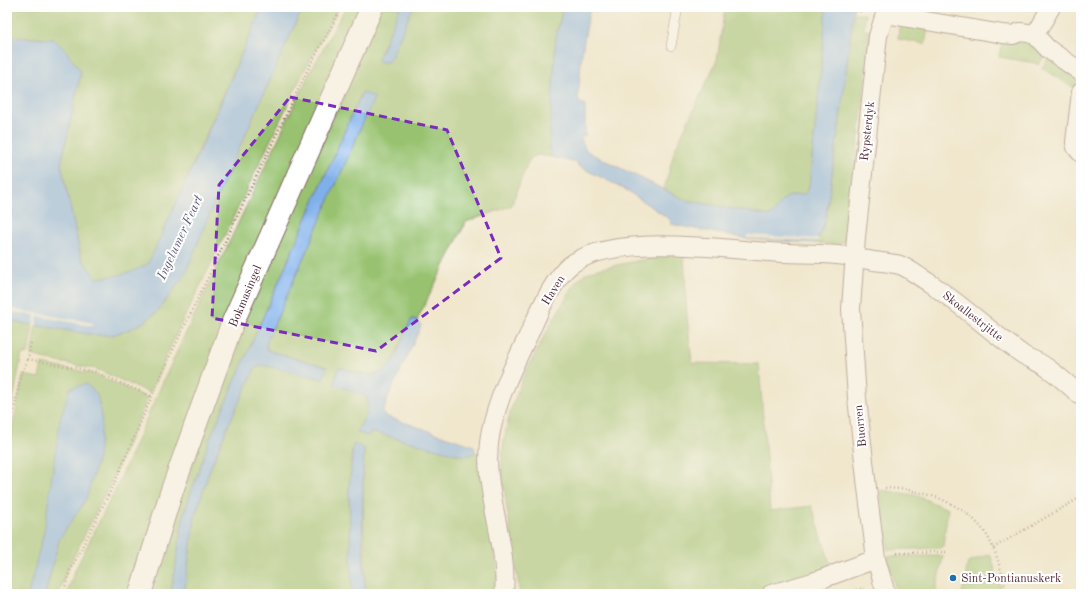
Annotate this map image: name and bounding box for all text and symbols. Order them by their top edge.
street label: Rypsterdyk [859,101,877,162]
water label: Ingelumer Feart [155,193,206,283]
street label: Bokmasingel [227,264,264,329]
street label: Haven [540,273,568,308]
street label: Skoallestrjitte [940,290,1005,344]
street label: Buorren [853,404,869,448]
marker: Sint-Pontianuskerk [948,573,958,583]
place label: Sint-Pontianuskerk [961,573,1061,585]

